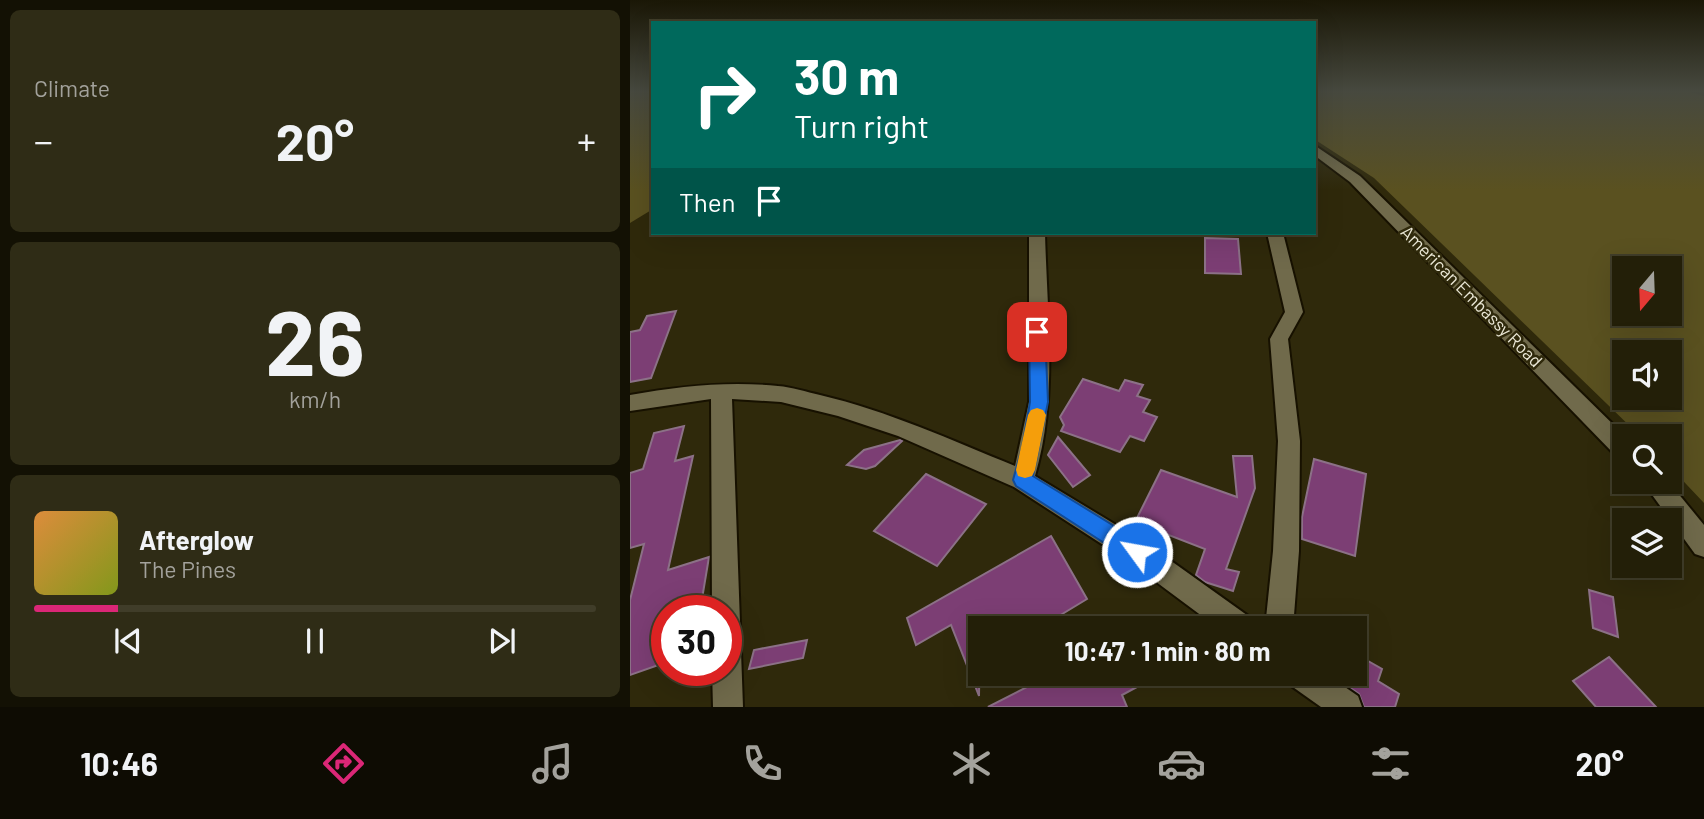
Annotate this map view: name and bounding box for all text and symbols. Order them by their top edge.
text: 30 m [794,46,899,105]
icon: right [679,49,770,140]
text: Climate [34,74,110,102]
text: Turn right [794,106,929,144]
text: 20° [276,109,354,171]
text: − [34,117,53,163]
text: + [577,117,596,163]
icon: arrive [750,182,788,220]
text: Then [679,186,736,217]
street label: American Embassy Road [1397,221,1547,371]
north arrow [1612,256,1682,326]
map controls [1612,256,1682,578]
text: 26 [265,285,365,394]
pin [1007,302,1067,362]
icon: arrive [1018,313,1056,351]
button: sound [1612,340,1682,410]
text: km/h [289,385,341,413]
button: search [1612,424,1682,494]
button: layers [1612,508,1682,578]
position arrow [1100,515,1174,589]
text: Afterglow [139,524,254,555]
text: The Pines [139,555,236,583]
speed limit sign: 30 [651,595,742,686]
icon: previous [109,622,147,660]
icon: pause [296,622,334,660]
icon: next [483,622,521,660]
text: 10:47 · 1 min · 80 m [1064,635,1271,666]
icon: directions [319,739,368,788]
icon: music [528,739,577,788]
icon: phone [738,739,787,788]
icon: climate [947,739,996,788]
icon: car [1157,739,1206,788]
icon: filters [1366,739,1415,788]
text: 10:46 [80,744,158,782]
text: 20° [1576,744,1624,782]

